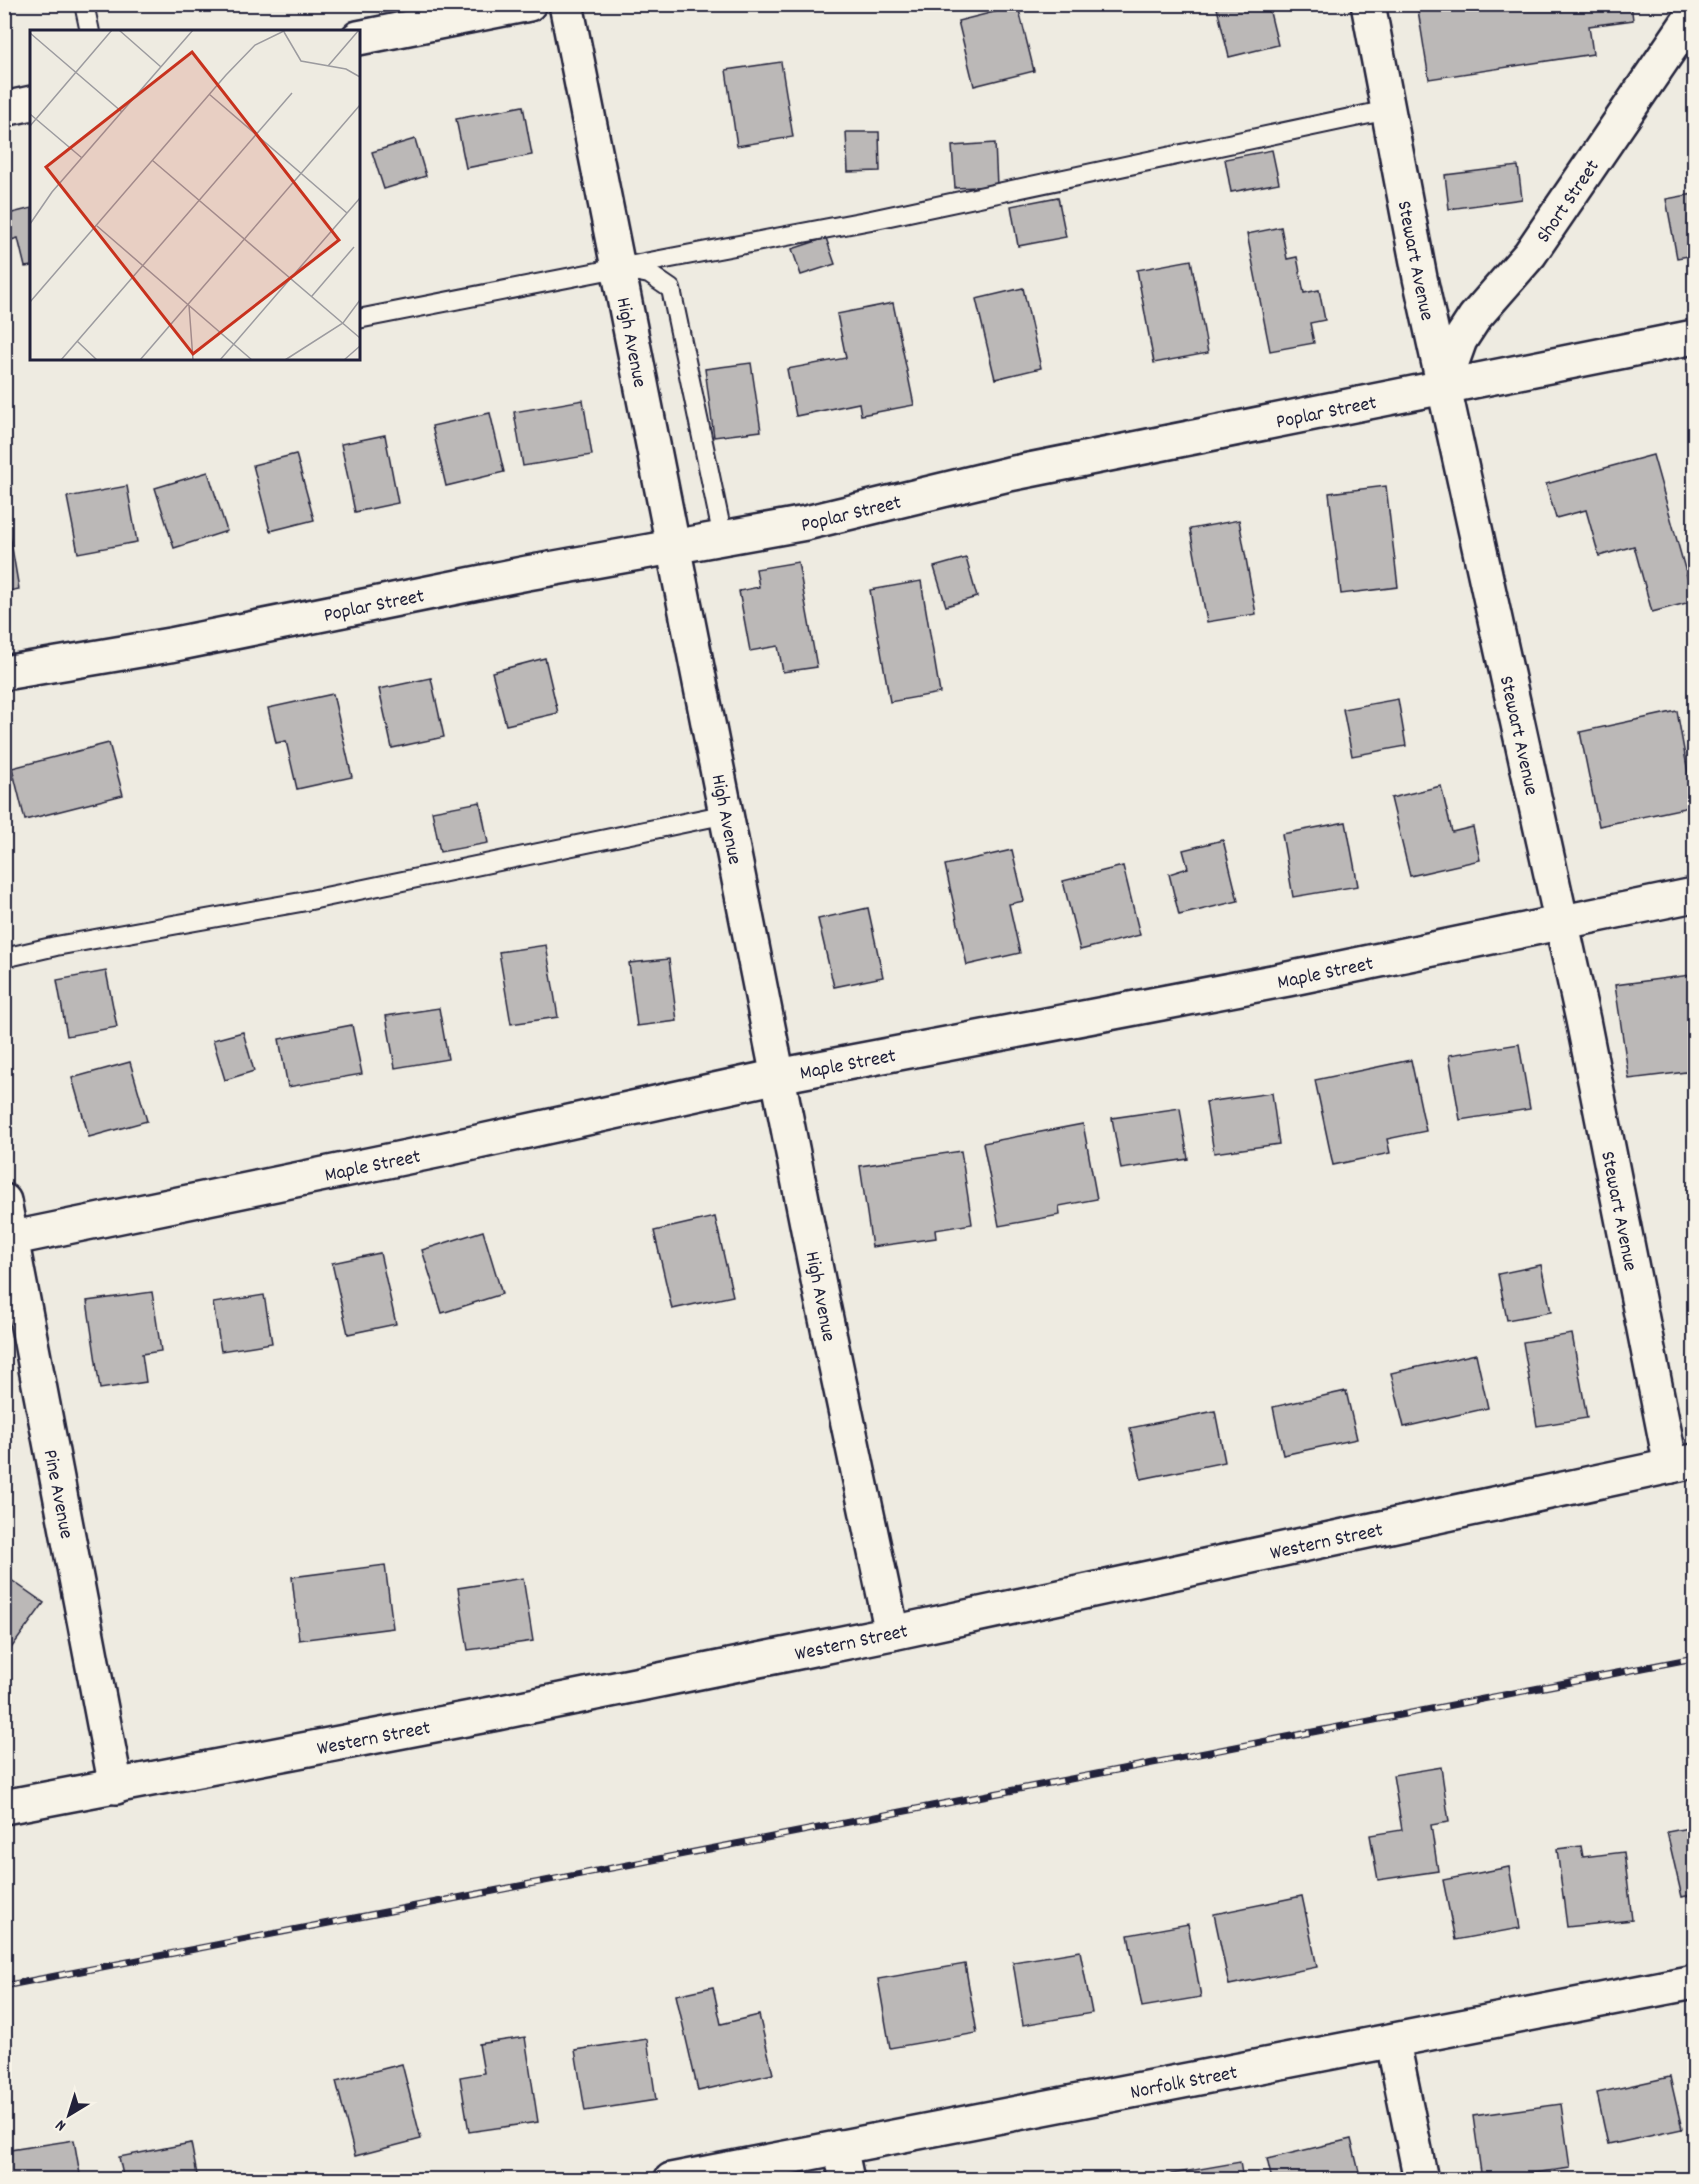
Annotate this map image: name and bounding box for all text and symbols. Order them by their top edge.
inset map [30,30,360,360]
street label: Short Street [1531,155,1607,249]
street label: Stewart Avenue [1389,199,1440,324]
street label: High Avenue [608,295,653,390]
street label: Poplar Street [1274,390,1379,437]
street label: Poplar Street [799,490,904,541]
street label: Poplar Street [321,583,427,631]
street label: Stewart Avenue [1491,674,1544,798]
street label: High Avenue [703,772,748,867]
street label: Maple Street [1275,951,1376,998]
street label: Maple Street [798,1043,898,1089]
street label: Maple Street [322,1144,423,1191]
street label: Stewart Avenue [1592,1149,1643,1274]
street label: High Avenue [797,1249,842,1344]
street label: Pine Avenue [35,1447,79,1541]
street label: Western Street [1268,1517,1386,1569]
street label: Western Street [793,1618,911,1670]
street label: Western Street [315,1715,433,1764]
street label: Norfolk Street [1128,2060,1240,2108]
north arrow [39,2085,99,2145]
text: N [51,2113,71,2136]

